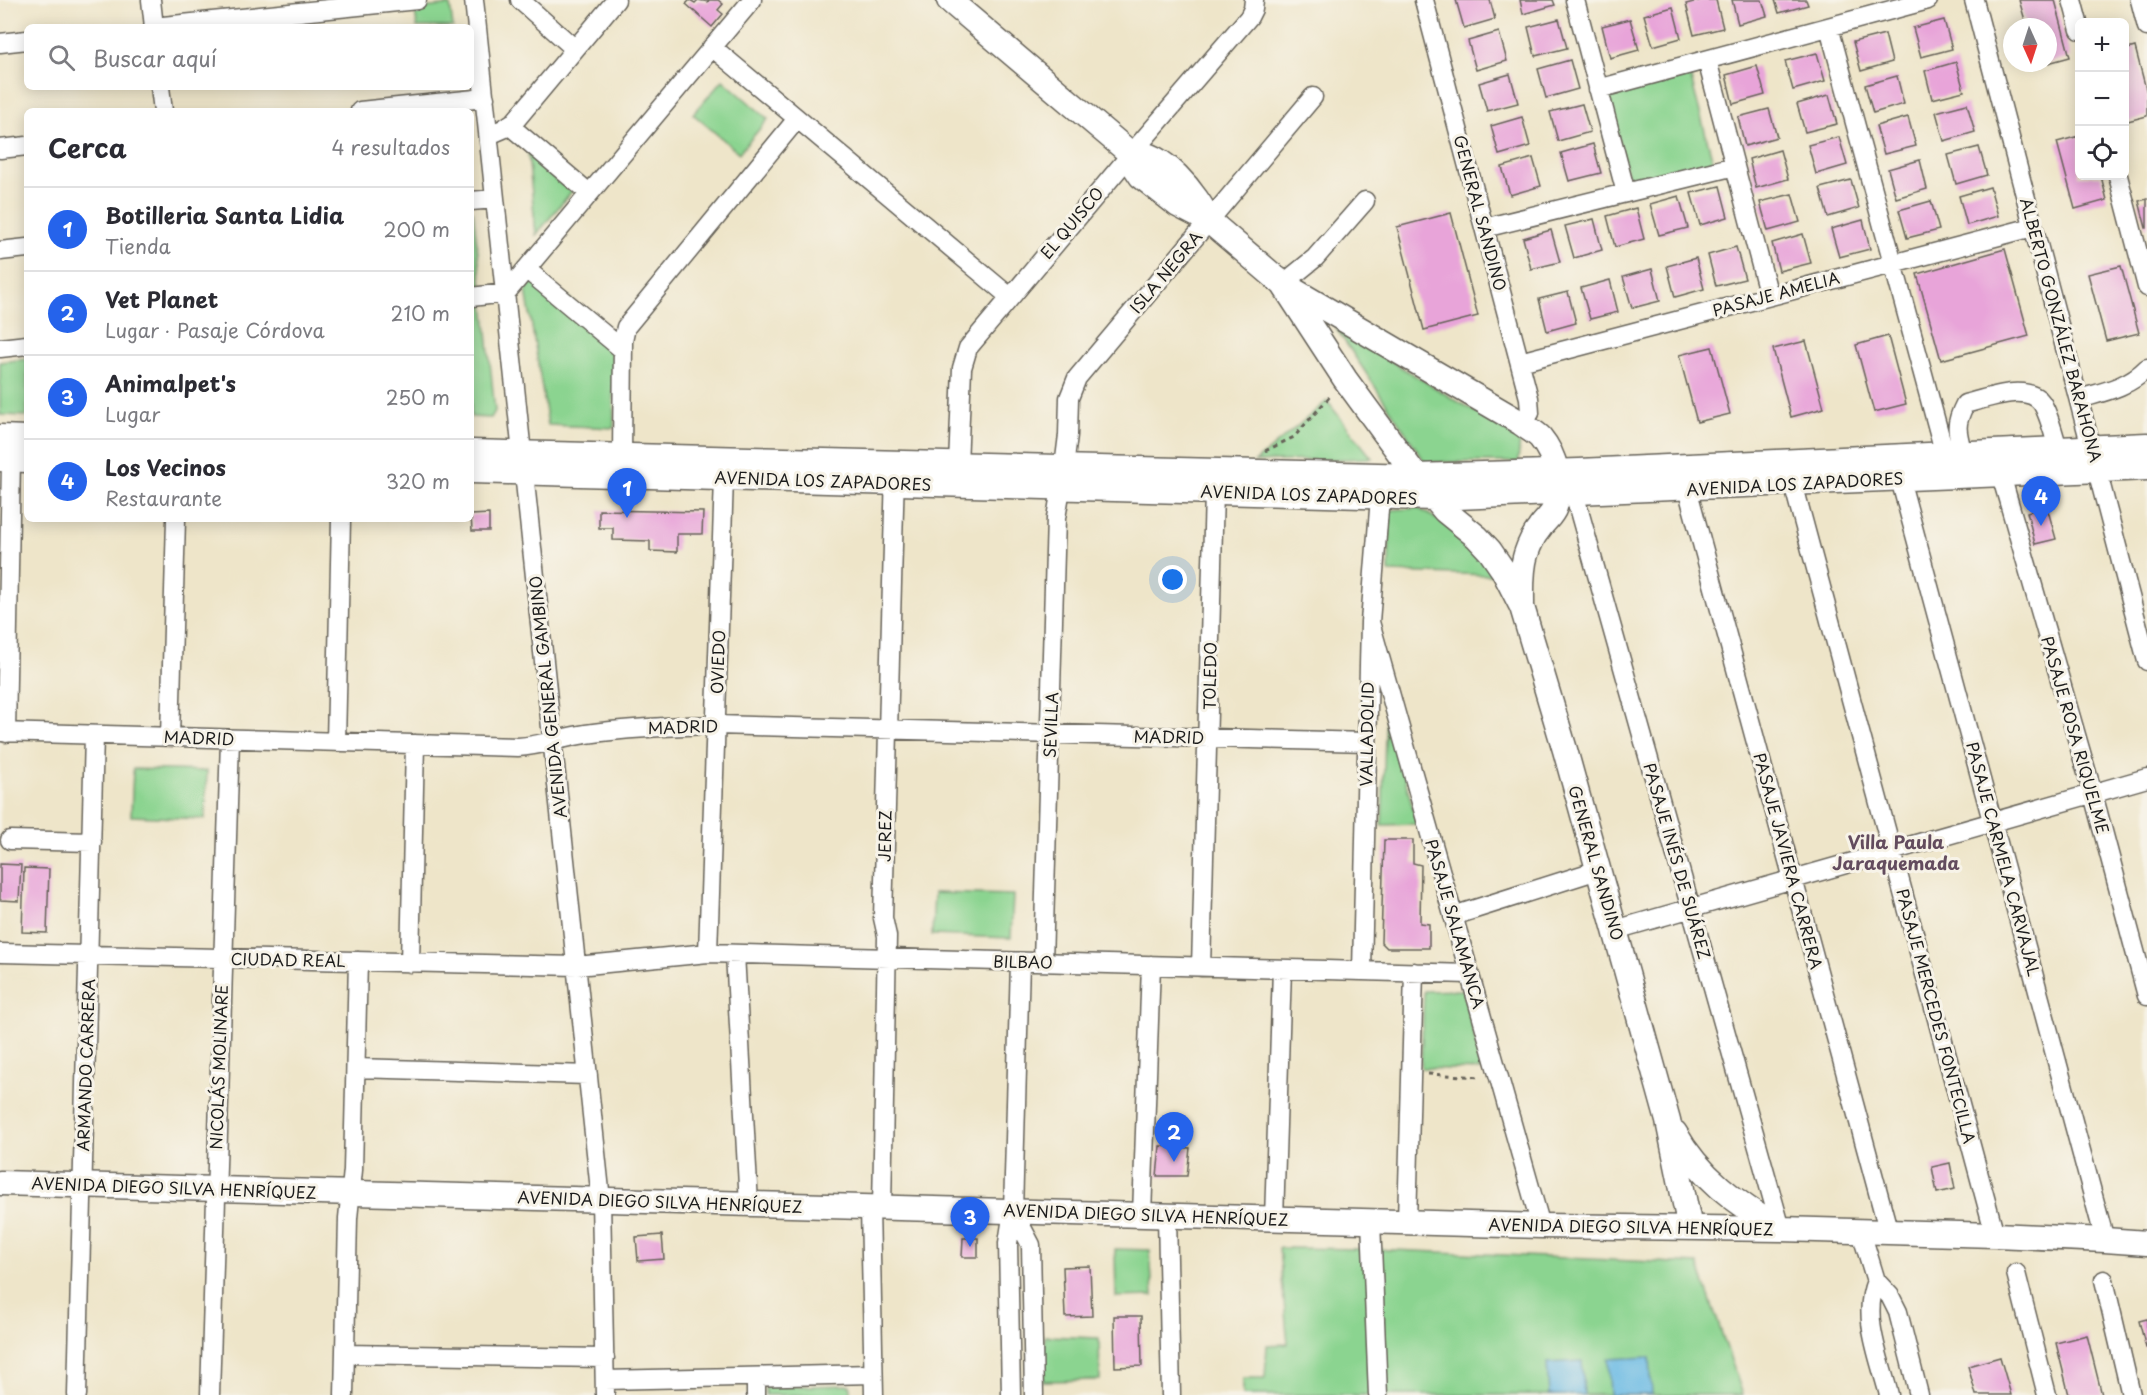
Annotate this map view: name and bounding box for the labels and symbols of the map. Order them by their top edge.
north arrow [2003,18,2057,72]
street label: GENERAL SANDINO [1449,132,1513,293]
street label: EL QUISCO [1034,181,1108,263]
street label: ALBERTO GONZÁLEZ BARAHONA [2015,195,2109,465]
street label: ISLA NEGRA [1123,225,1207,318]
street label: PASAJE AMELIA [1710,265,1842,322]
street label: AVENIDA LOS ZAPADORES [714,464,932,496]
street label: AVENIDA LOS ZAPADORES [1686,465,1904,501]
pin: 1 [608,468,646,518]
pin: 4 [2022,476,2060,526]
street label: AVENIDA LOS ZAPADORES [1200,478,1418,510]
your location [1158,565,1187,594]
street label: AVENIDA GENERAL GAMBINO [522,575,572,819]
street label: OVIEDO [704,630,730,694]
street label: PASAJE ROSA RIQUELME [2036,633,2116,837]
street label: TOLEDO [1196,642,1222,710]
street label: VALLADOLID [1353,681,1379,787]
street label: SEVILLA [1037,692,1063,758]
street label: MADRID [647,713,719,739]
street label: MADRID [1133,723,1205,749]
street label: MADRID [163,724,235,750]
street label: PASAJE CARMELA CARVAJAL [1961,739,2047,979]
street label: PASAJE JAVIERA CARRERA [1748,750,1829,972]
street label: PASAJE INÉS DE SUÁREZ [1638,760,1718,962]
street label: GENERAL SANDINO [1563,782,1631,943]
street label: JEREZ [872,810,896,862]
district label: Villa Paula Jaraquemada [1832,828,1960,876]
street label: PASAJE SALAMANCA [1420,836,1492,1011]
street label: PASAJE MERCEDES FONTECILLA [1891,886,1983,1146]
street label: CIUDAD REAL [230,946,346,972]
street label: BILBAO [993,948,1053,974]
street label: ARMANDO CARRERA [70,978,100,1152]
street label: NICOLÁS MOLINARE [203,984,233,1150]
pin: 2 [1154,1112,1194,1162]
street label: AVENIDA DIEGO SILVA HENRÍQUEZ [31,1170,317,1204]
street label: AVENIDA DIEGO SILVA HENRÍQUEZ [517,1184,803,1218]
street label: AVENIDA DIEGO SILVA HENRÍQUEZ [1003,1197,1289,1231]
pin: 3 [950,1198,990,1247]
street label: AVENIDA DIEGO SILVA HENRÍQUEZ [1488,1212,1774,1240]

